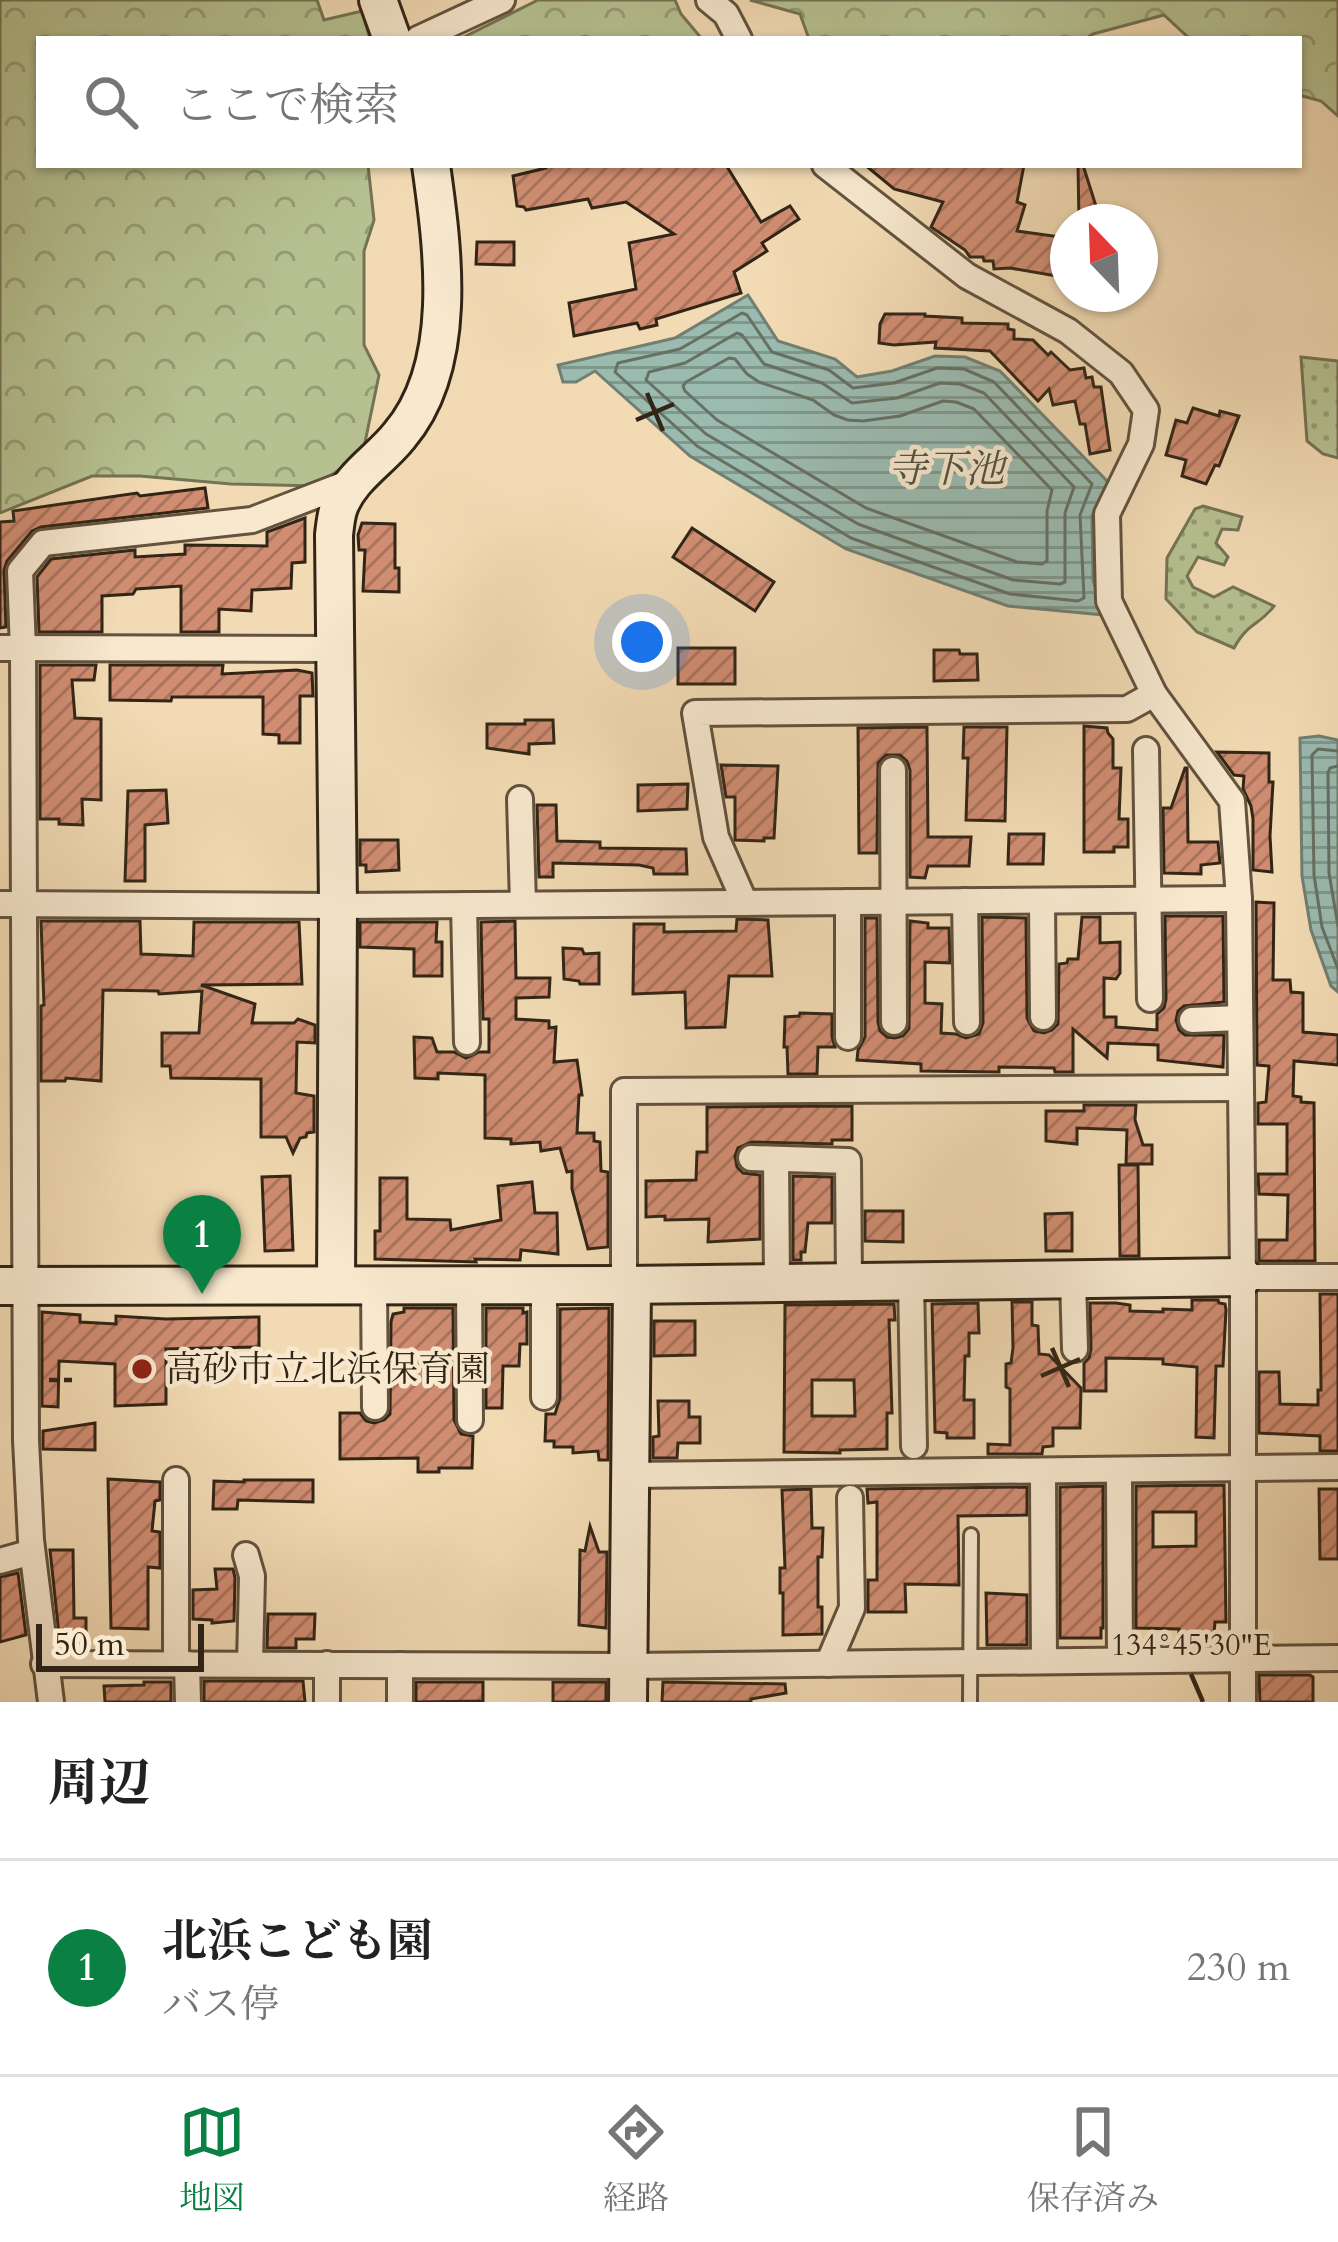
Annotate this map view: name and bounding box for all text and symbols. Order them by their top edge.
search box [36,36,1302,168]
icon: search [78,69,144,135]
text: ここで検索 [174,75,399,136]
north arrow [1050,204,1158,312]
water label: 寺下池 [887,443,1008,496]
your location [612,612,672,672]
pin: 1 [163,1195,241,1294]
place label: 高砂市立北浜保育園 [166,1345,490,1394]
marker: 高砂市立北浜保育園 [129,1356,155,1382]
scale bar [36,1618,204,1671]
text: 50 m [54,1622,125,1667]
text: 134°45'30"E [1111,1625,1271,1666]
text: 周辺 [48,1749,150,1819]
text: 北浜こども園 [162,1911,432,1972]
text: 1 [77,1941,97,1994]
text: 230 m [1187,1941,1290,1994]
text: バス停 [162,1978,279,2031]
tab: 地図 [179,2099,245,2221]
tab: 経路 [603,2099,669,2221]
tab: 保存済み [1027,2099,1159,2221]

